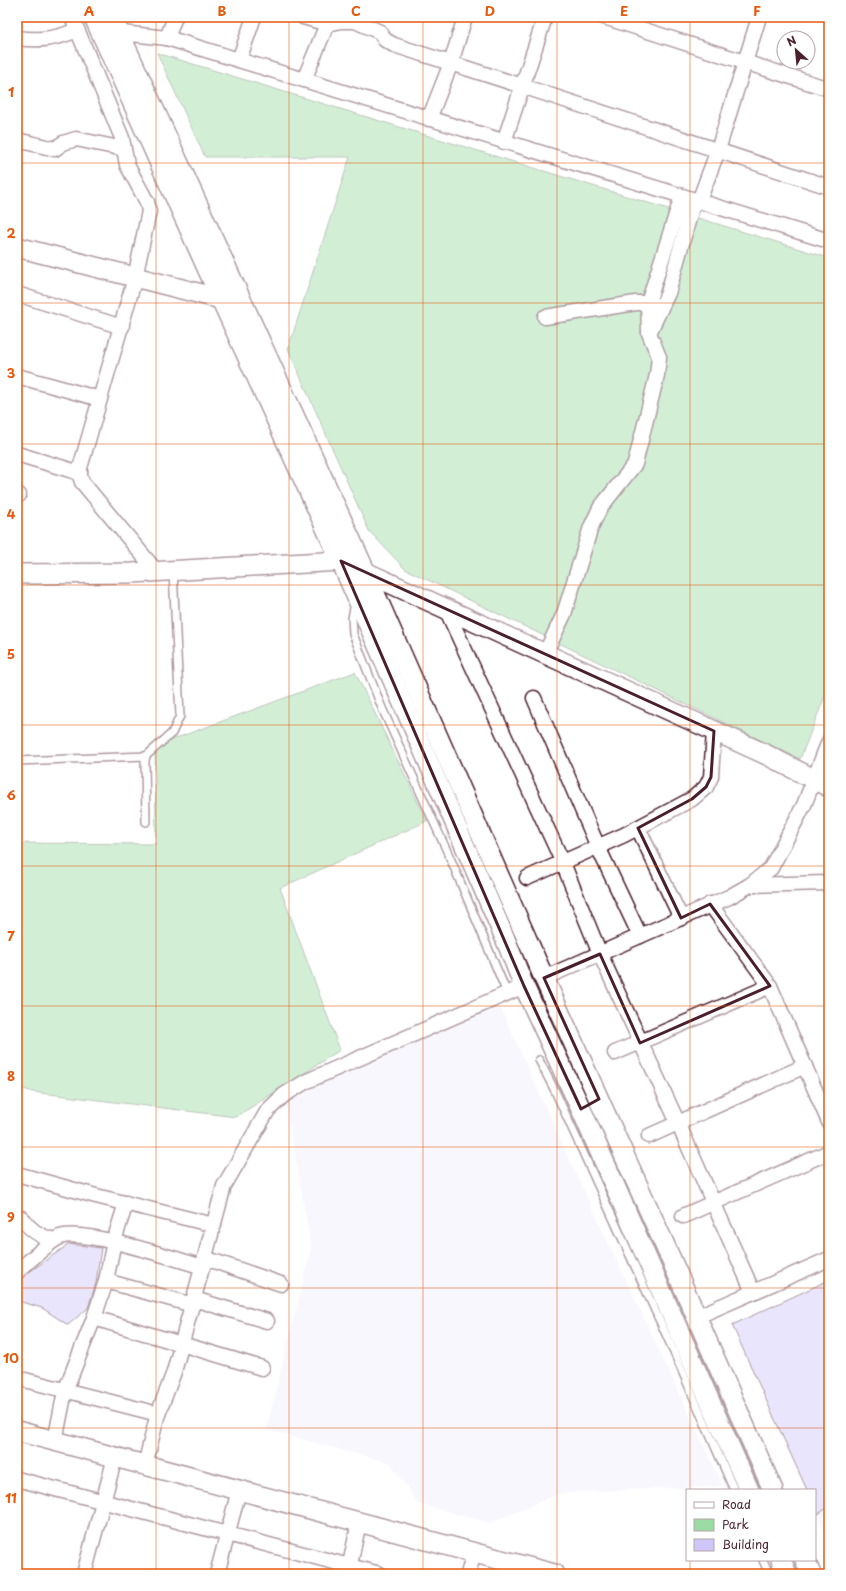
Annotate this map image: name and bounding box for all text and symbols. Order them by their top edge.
text: A [84,1,94,20]
text: B [218,1,227,20]
text: C [351,1,361,20]
text: D [485,1,495,20]
text: E [620,1,628,20]
text: F [753,1,761,20]
north arrow [776,30,816,70]
text: N [783,31,799,50]
text: 1 [8,82,14,101]
text: 2 [6,223,16,242]
text: 3 [7,363,16,382]
text: 4 [7,504,16,523]
text: 5 [7,644,15,663]
text: 6 [6,785,16,804]
text: 7 [7,926,15,945]
text: 8 [7,1066,15,1085]
text: 9 [7,1207,15,1226]
text: 10 [3,1348,19,1367]
text: 11 [5,1488,17,1507]
legend [686,1489,816,1561]
text: Road [722,1495,751,1513]
text: Park [722,1515,749,1533]
text: Building [722,1535,769,1553]

